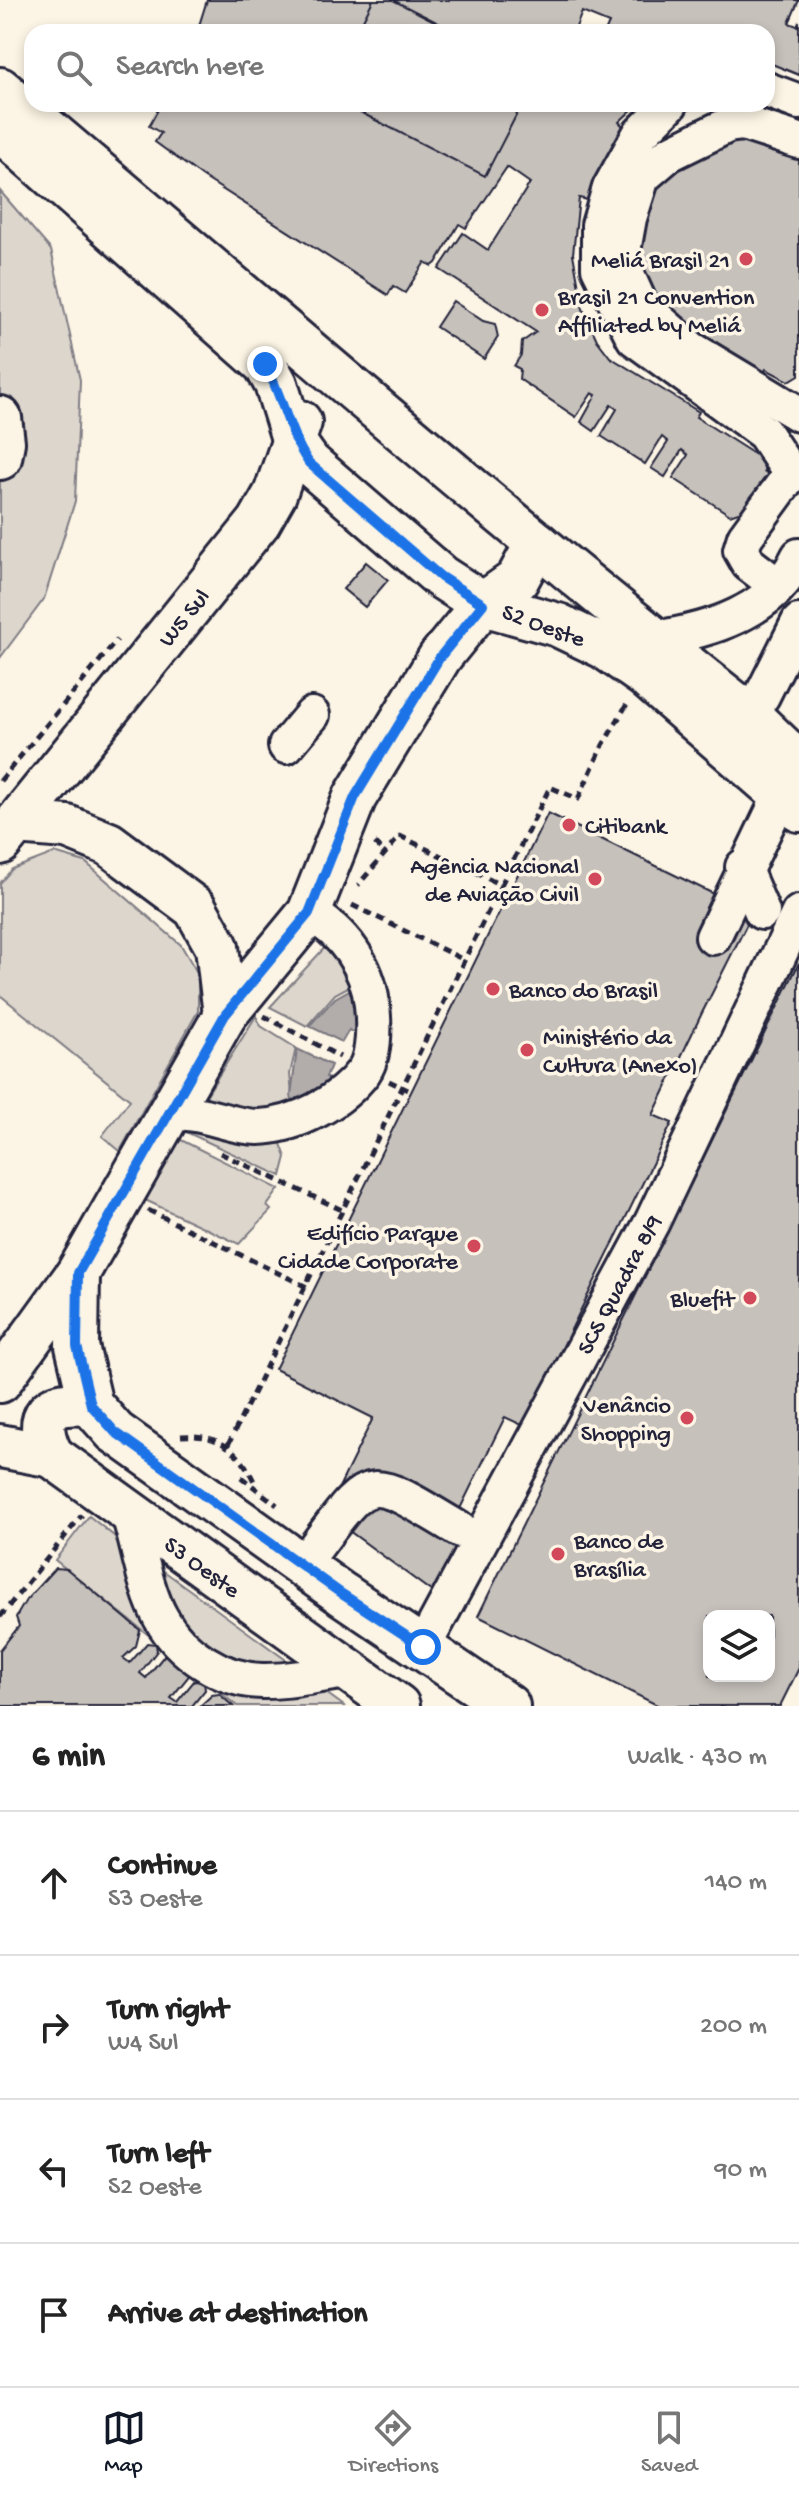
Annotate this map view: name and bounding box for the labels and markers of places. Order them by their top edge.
place label: Meliá Brasil 21 [591,248,730,277]
marker: Meliá Brasil 21 [737,250,755,268]
place label: Brasil 21 Convention Affiliated by Meliá [557,285,755,342]
marker: Brasil 21 Convention Affiliated by Meliá [533,301,551,319]
place label: Citibank [585,814,669,843]
marker: Citibank [560,816,578,834]
place label: Agência Nacional de Aviação Civil [410,854,579,911]
marker: Agência Nacional de Aviação Civil [586,870,604,888]
place label: Banco do Brasil [508,978,658,1007]
marker: Banco do Brasil [484,980,502,998]
place label: Ministério da Cultura (Anexo) [543,1025,698,1082]
marker: Ministério da Cultura (Anexo) [518,1041,536,1059]
place label: Edifício Parque Cidade Corporate [278,1221,459,1278]
marker: Edifício Parque Cidade Corporate [465,1237,483,1255]
place label: Bluefit [669,1287,736,1316]
marker: Bluefit [741,1289,759,1307]
place label: Venâncio Shopping [581,1393,671,1450]
marker: Venâncio Shopping [678,1409,696,1427]
place label: Banco de Brasília [573,1529,664,1586]
marker: Banco de Brasília [549,1545,567,1563]

